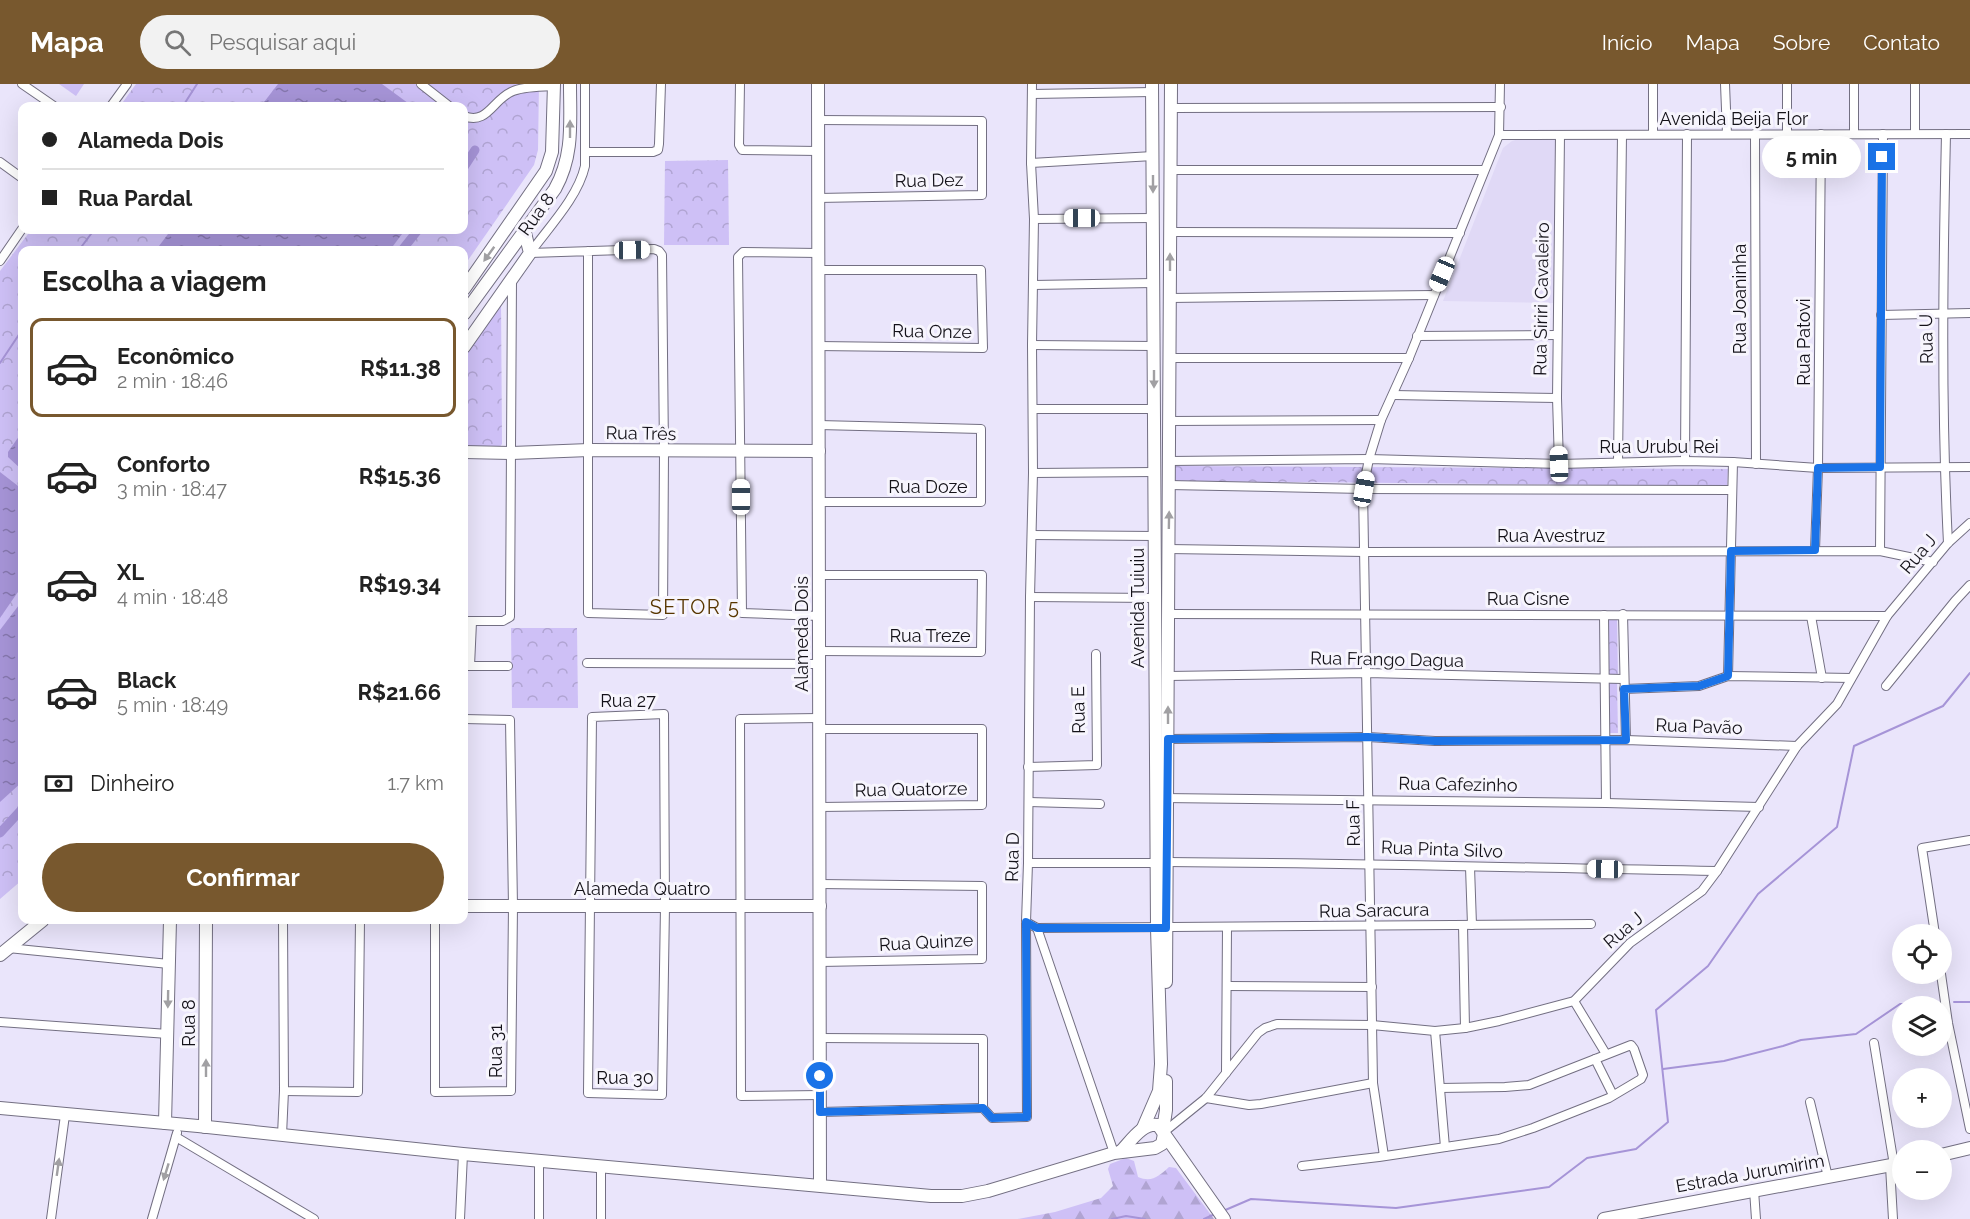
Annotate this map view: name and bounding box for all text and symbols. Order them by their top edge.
search box [140,15,560,69]
text: Mapa [30,26,104,59]
icon: search [161,26,194,59]
text: Pesquisar aqui [209,29,356,55]
text: Início [1602,30,1652,55]
text: Mapa [1685,30,1740,55]
text: Sobre [1773,30,1830,55]
text: Contato [1863,30,1940,55]
street label: Avenida Beija Flor [1660,108,1809,129]
one-way arrow [565,120,575,139]
text: Alameda Dois [78,127,224,153]
callout: 5 min [1762,136,1861,178]
route end [1868,143,1895,170]
text: 5 min [1786,145,1837,169]
street label: Rua Dez [894,169,964,191]
one-way arrow [1148,175,1158,194]
text: Rua Pardal [78,185,192,211]
street label: Rua 8 [514,189,558,239]
car [1064,209,1100,227]
street label: Rua Siriri Cavaleiro [1529,222,1553,376]
car [614,241,650,259]
street label: Rua Joaninha [1729,244,1750,354]
one-way arrow [483,245,495,261]
one-way arrow [1165,252,1175,271]
car [1427,254,1457,294]
text: Escolha a viagem [42,266,267,297]
street label: Rua Patovi [1793,298,1814,386]
street label: Rua U [1915,314,1937,364]
street label: Rua Onze [892,320,973,342]
icon: car [45,341,99,395]
text: Econômico [117,343,234,369]
text: R$11.38 [360,355,441,381]
text: 2 min · 18:46 [117,369,228,393]
one-way arrow [1149,370,1159,389]
street label: Rua Três [605,422,677,444]
street label: Rua Urubu Rei [1599,436,1719,457]
car [1549,446,1569,482]
icon: car [45,449,99,503]
text: Conforto [117,451,210,477]
text: R$15.36 [359,463,441,489]
car [1352,470,1376,508]
street label: Rua Doze [888,476,968,497]
text: 3 min · 18:47 [117,477,227,501]
car [732,479,750,515]
one-way arrow [1164,510,1173,529]
street label: Rua Avestruz [1497,525,1605,546]
street label: Rua J [1896,530,1940,578]
street label: Avenida Tuiuiu [1127,548,1148,668]
icon: car [45,557,99,611]
text: XL [117,559,144,585]
text: R$19.34 [359,571,441,597]
street label: Alameda Dois [791,576,812,692]
text: 4 min · 18:48 [117,585,228,609]
street label: Rua Cisne [1487,588,1570,609]
district label: SETOR 5 [650,595,740,619]
street label: Rua Treze [889,625,971,646]
street label: Rua Frango Dagua [1310,647,1464,671]
icon: car [45,665,99,719]
text: Black [117,667,176,693]
text: R$21.66 [357,679,441,705]
street label: Rua E [1067,686,1089,734]
street label: Rua 27 [600,690,656,711]
text: 5 min · 18:49 [117,693,228,717]
one-way arrow [1163,705,1173,724]
street label: Rua Pavão [1655,714,1743,738]
icon: cash [42,767,75,800]
text: Dinheiro [90,770,174,796]
text: 1.7 km [387,771,444,795]
street label: Rua Cafezinho [1398,772,1518,796]
street label: Rua Quatorze [854,778,968,800]
street label: Rua F [1342,799,1364,847]
street label: Rua D [1001,832,1023,882]
street label: Rua Pinta Silvo [1381,836,1504,862]
button: Confirmar [42,843,444,912]
car [1587,860,1623,878]
street label: Alameda Quatro [574,878,710,899]
street label: Rua Saracura [1319,899,1429,921]
street label: Rua J [1599,908,1647,952]
map controls [1892,924,1952,1200]
button: locate [1892,924,1952,984]
street label: Rua Quinze [878,929,974,955]
one-way arrow [164,989,173,1008]
button: layers [1892,996,1952,1056]
street label: Rua 8 [178,999,199,1047]
street label: Rua 31 [485,1024,506,1078]
one-way arrow [201,1059,210,1078]
route start [806,1062,833,1089]
street label: Rua 30 [596,1067,654,1088]
button: + [1892,1068,1952,1128]
button: − [1892,1140,1952,1200]
street label: Estrada Jurumirim [1674,1150,1826,1196]
one-way arrow [53,1157,62,1176]
one-way arrow [161,1163,170,1181]

